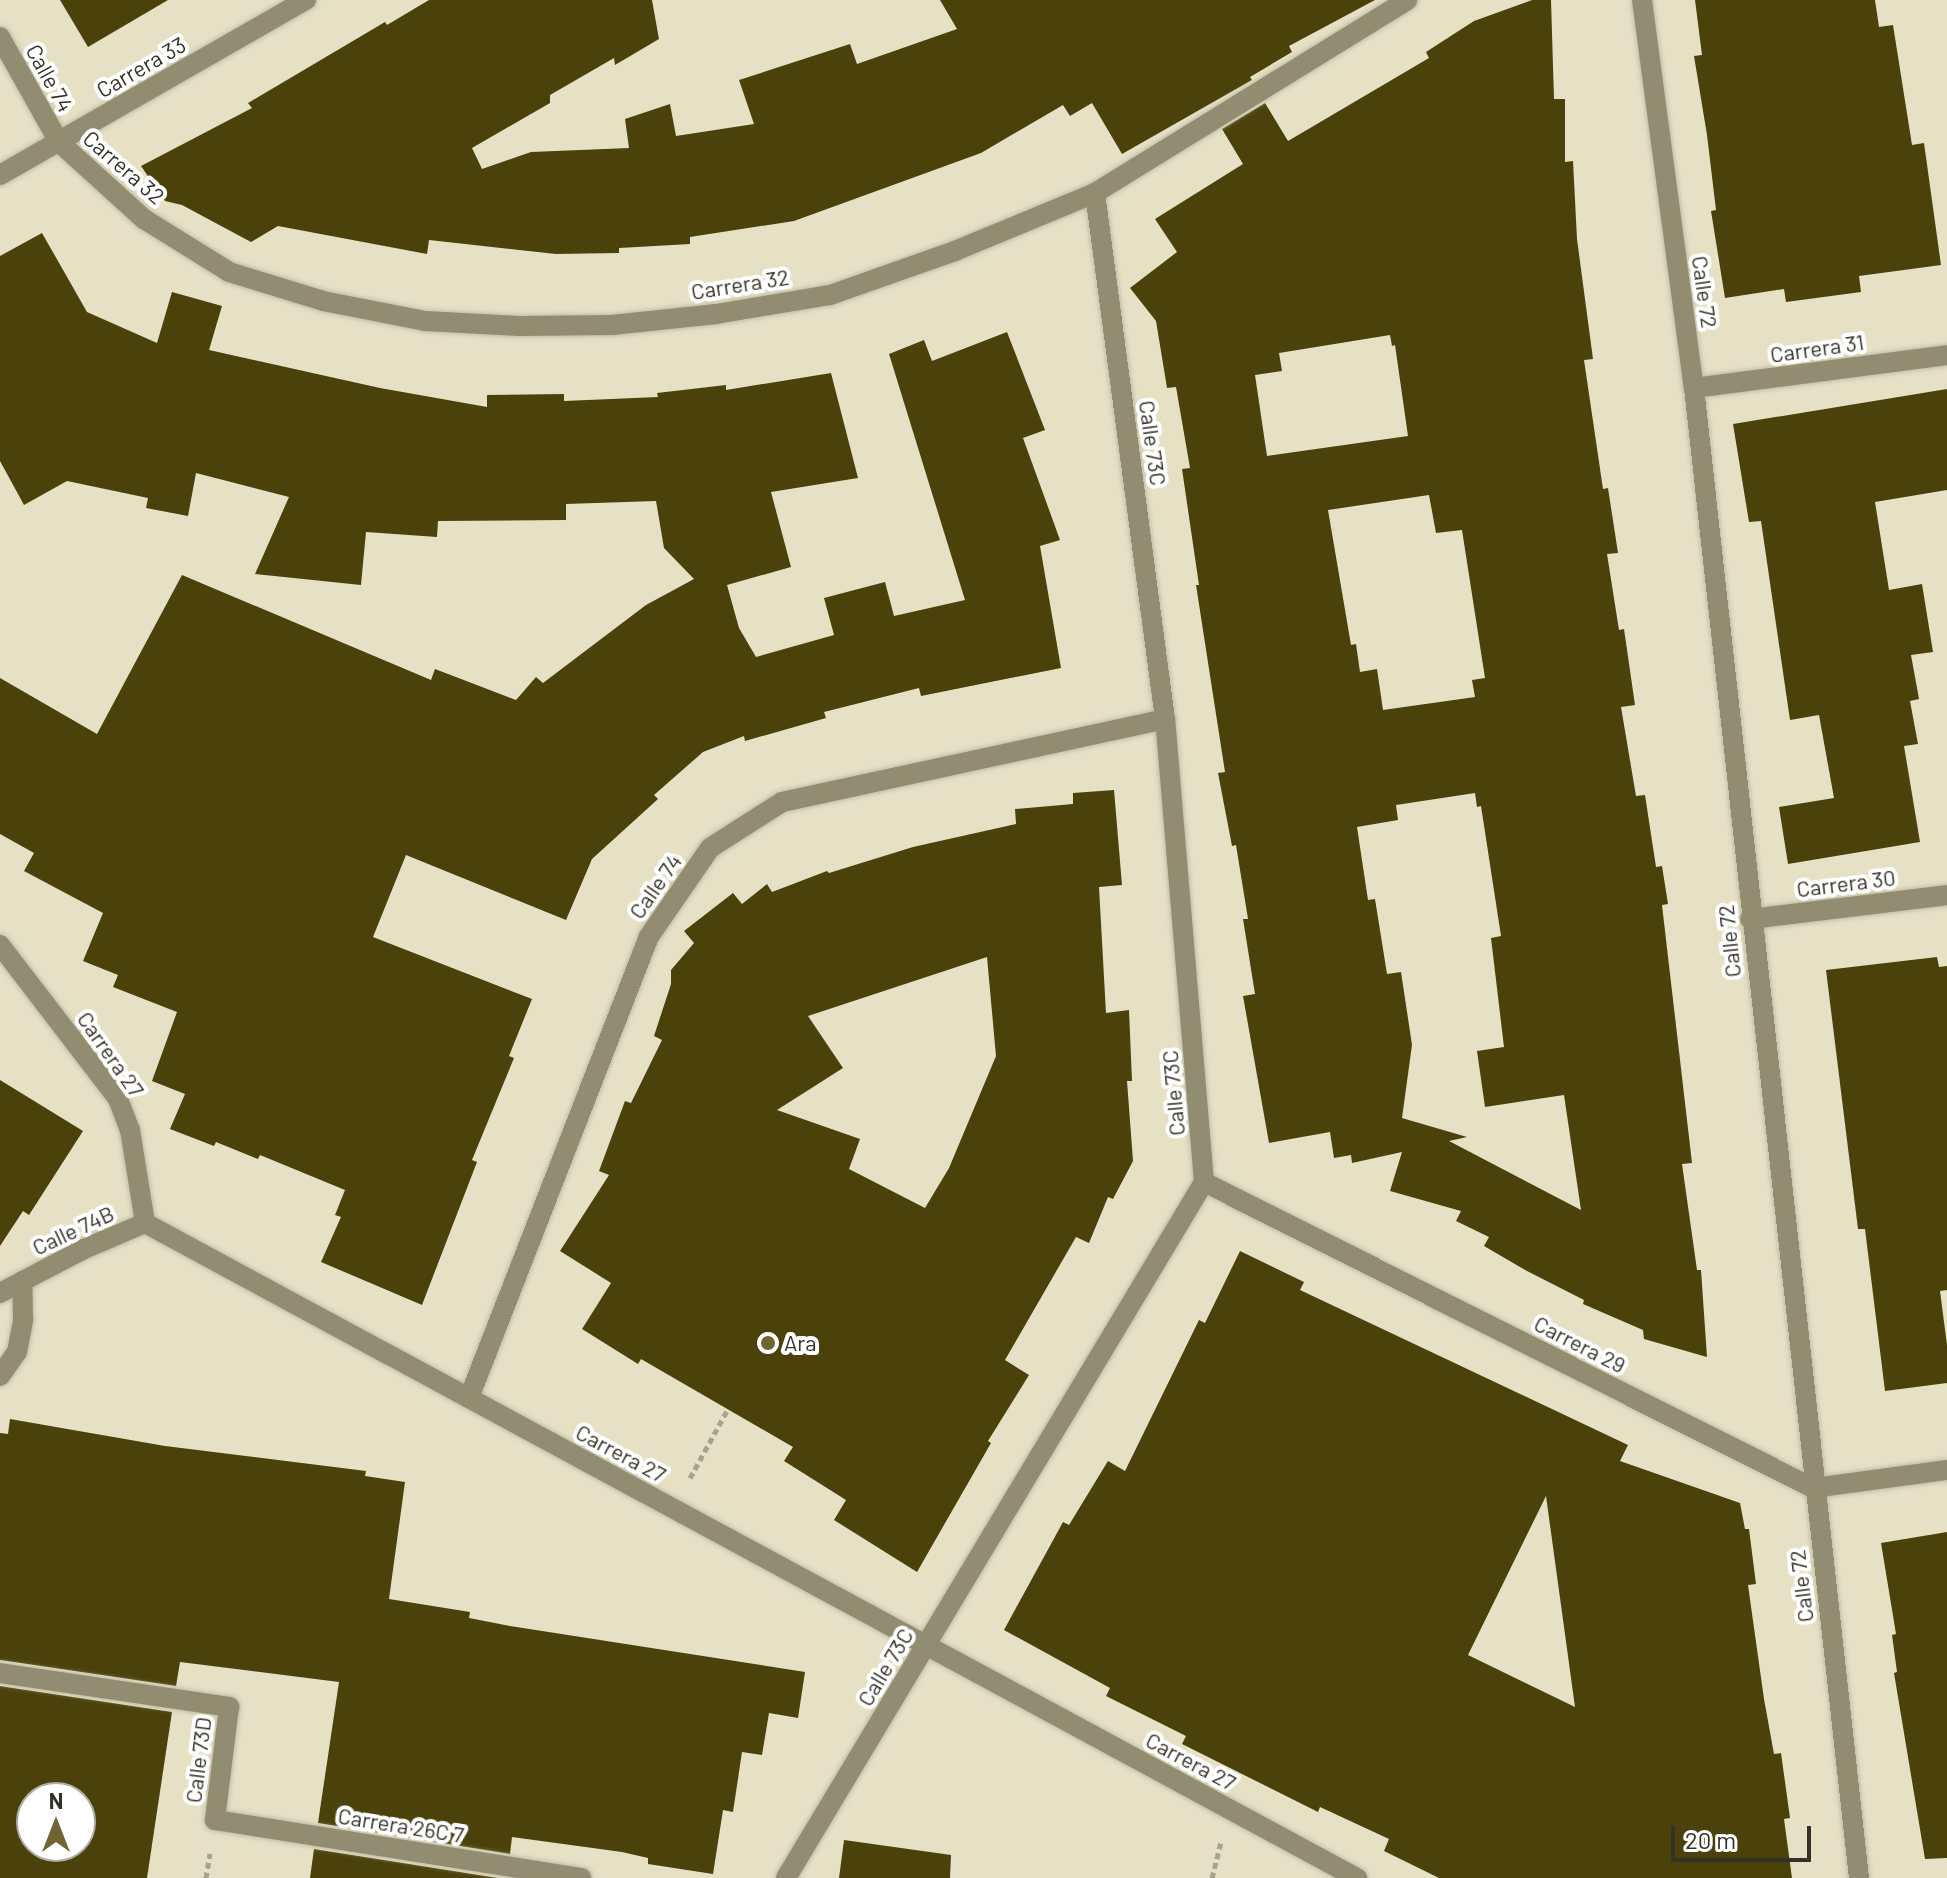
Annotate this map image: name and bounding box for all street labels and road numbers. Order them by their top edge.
street label: Carrera 33 [92,31,190,103]
street label: Calle 74 [21,40,79,116]
street label: Carrera 32 [78,125,170,209]
street label: Calle 72 [1687,254,1723,330]
street label: Carrera 32 [689,263,791,305]
street label: Carrera 31 [1768,328,1866,368]
street label: Calle 73C [1134,399,1172,487]
street label: Calle 74 [623,848,687,924]
street label: Carrera 30 [1795,864,1897,902]
street label: Calle 72 [1712,903,1746,979]
street label: Carrera 27 [72,1006,150,1102]
street label: Calle 73C [1156,1049,1190,1137]
street label: Calle 74B [28,1200,118,1260]
street label: Carrera 29 [1530,1310,1630,1378]
street label: Carrera 27 [572,1418,670,1488]
street label: Calle 72 [1783,1548,1819,1624]
street label: Calle 73C [852,1623,918,1711]
street label: Calle 73D [180,1716,216,1804]
street label: Carrera 27 [1142,1726,1240,1796]
street label: Carrera 26C 7 [336,1802,466,1848]

